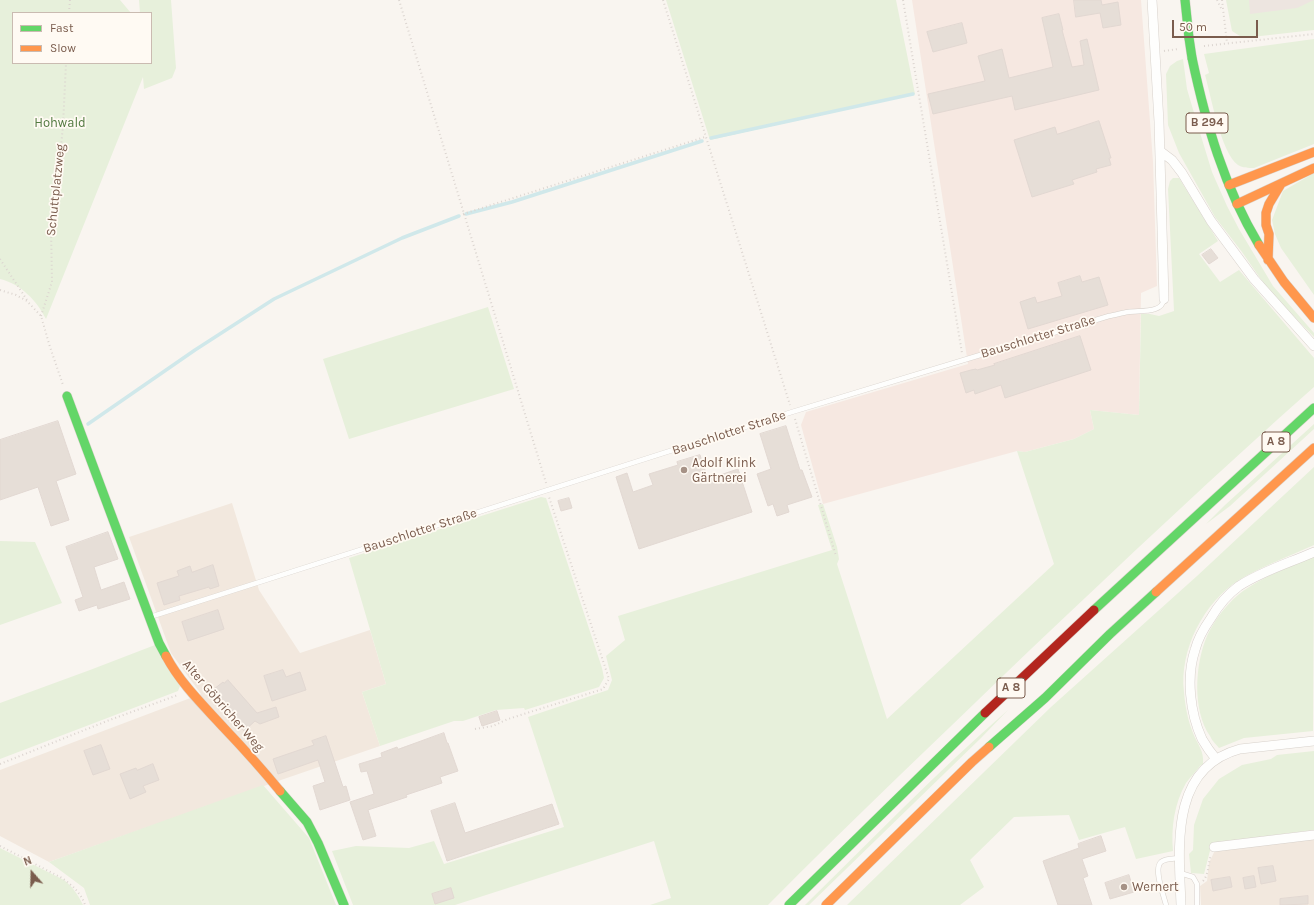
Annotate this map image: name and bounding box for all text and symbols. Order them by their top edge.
legend [12,12,152,64]
scale bar [1174,12,1260,38]
text: 50 m [1179,20,1207,34]
text: Fast [50,21,73,35]
text: Slow [50,41,76,55]
road number: B 294 [1186,113,1228,133]
park label: Hohwald [34,115,86,131]
street label: Schuttplatzweg [43,143,69,237]
street label: Bauschlotter Straße [979,312,1097,362]
street label: Bauschlotter Straße [670,407,788,459]
road number: A 8 [1262,432,1290,452]
place label: Adolf Klink Gärtnerei [692,455,756,486]
marker: Adolf Klink Gärtnerei [679,465,689,475]
street label: Bauschlotter Straße [361,505,479,557]
street label: Alter Göbricher Weg [179,657,267,755]
road number: A 8 [997,678,1025,698]
north arrow [12,853,52,893]
text: N [22,854,34,869]
place label: Wernert [1132,879,1179,895]
marker: Wernert [1119,882,1129,892]

